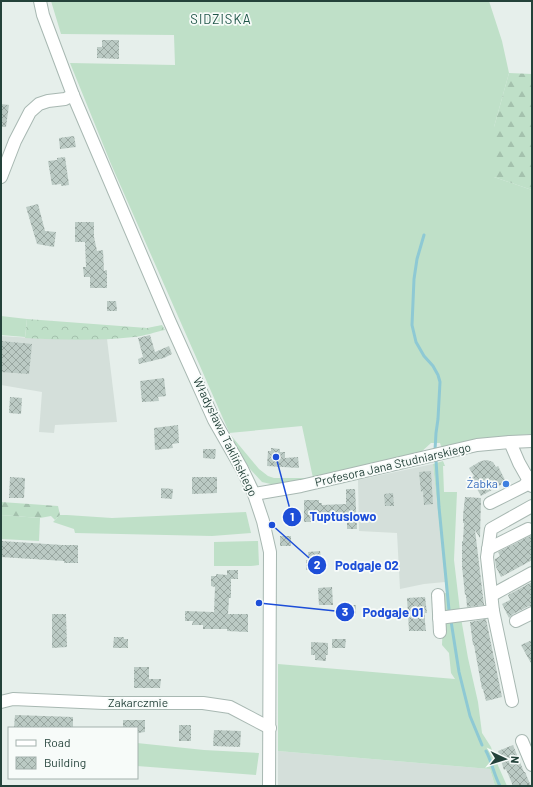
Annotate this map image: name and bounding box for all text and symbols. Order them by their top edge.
district label: SIDZISKA [190,11,252,27]
street label: Władysława Taklińskiego [191,375,261,498]
street label: Profesora Jana Studniarskiego [313,439,472,489]
place label: Żabka [467,476,498,490]
marker: Żabka [501,479,511,489]
callout: Tuptusiowo [282,504,385,529]
text: Tuptusiowo [309,508,377,524]
text: 1 [290,509,294,523]
callout: Podgaje 02 [307,553,407,578]
text: 2 [314,557,321,571]
text: Podgaje 02 [335,557,399,573]
callout: Podgaje 01 [335,600,432,625]
text: 3 [342,604,348,618]
text: Podgaje 01 [363,604,423,620]
street label: Zakarczmie [108,695,168,709]
legend [8,727,138,779]
text: Road [44,735,71,749]
north arrow [485,739,525,779]
text: Building [44,755,86,769]
text: N [509,756,522,764]

